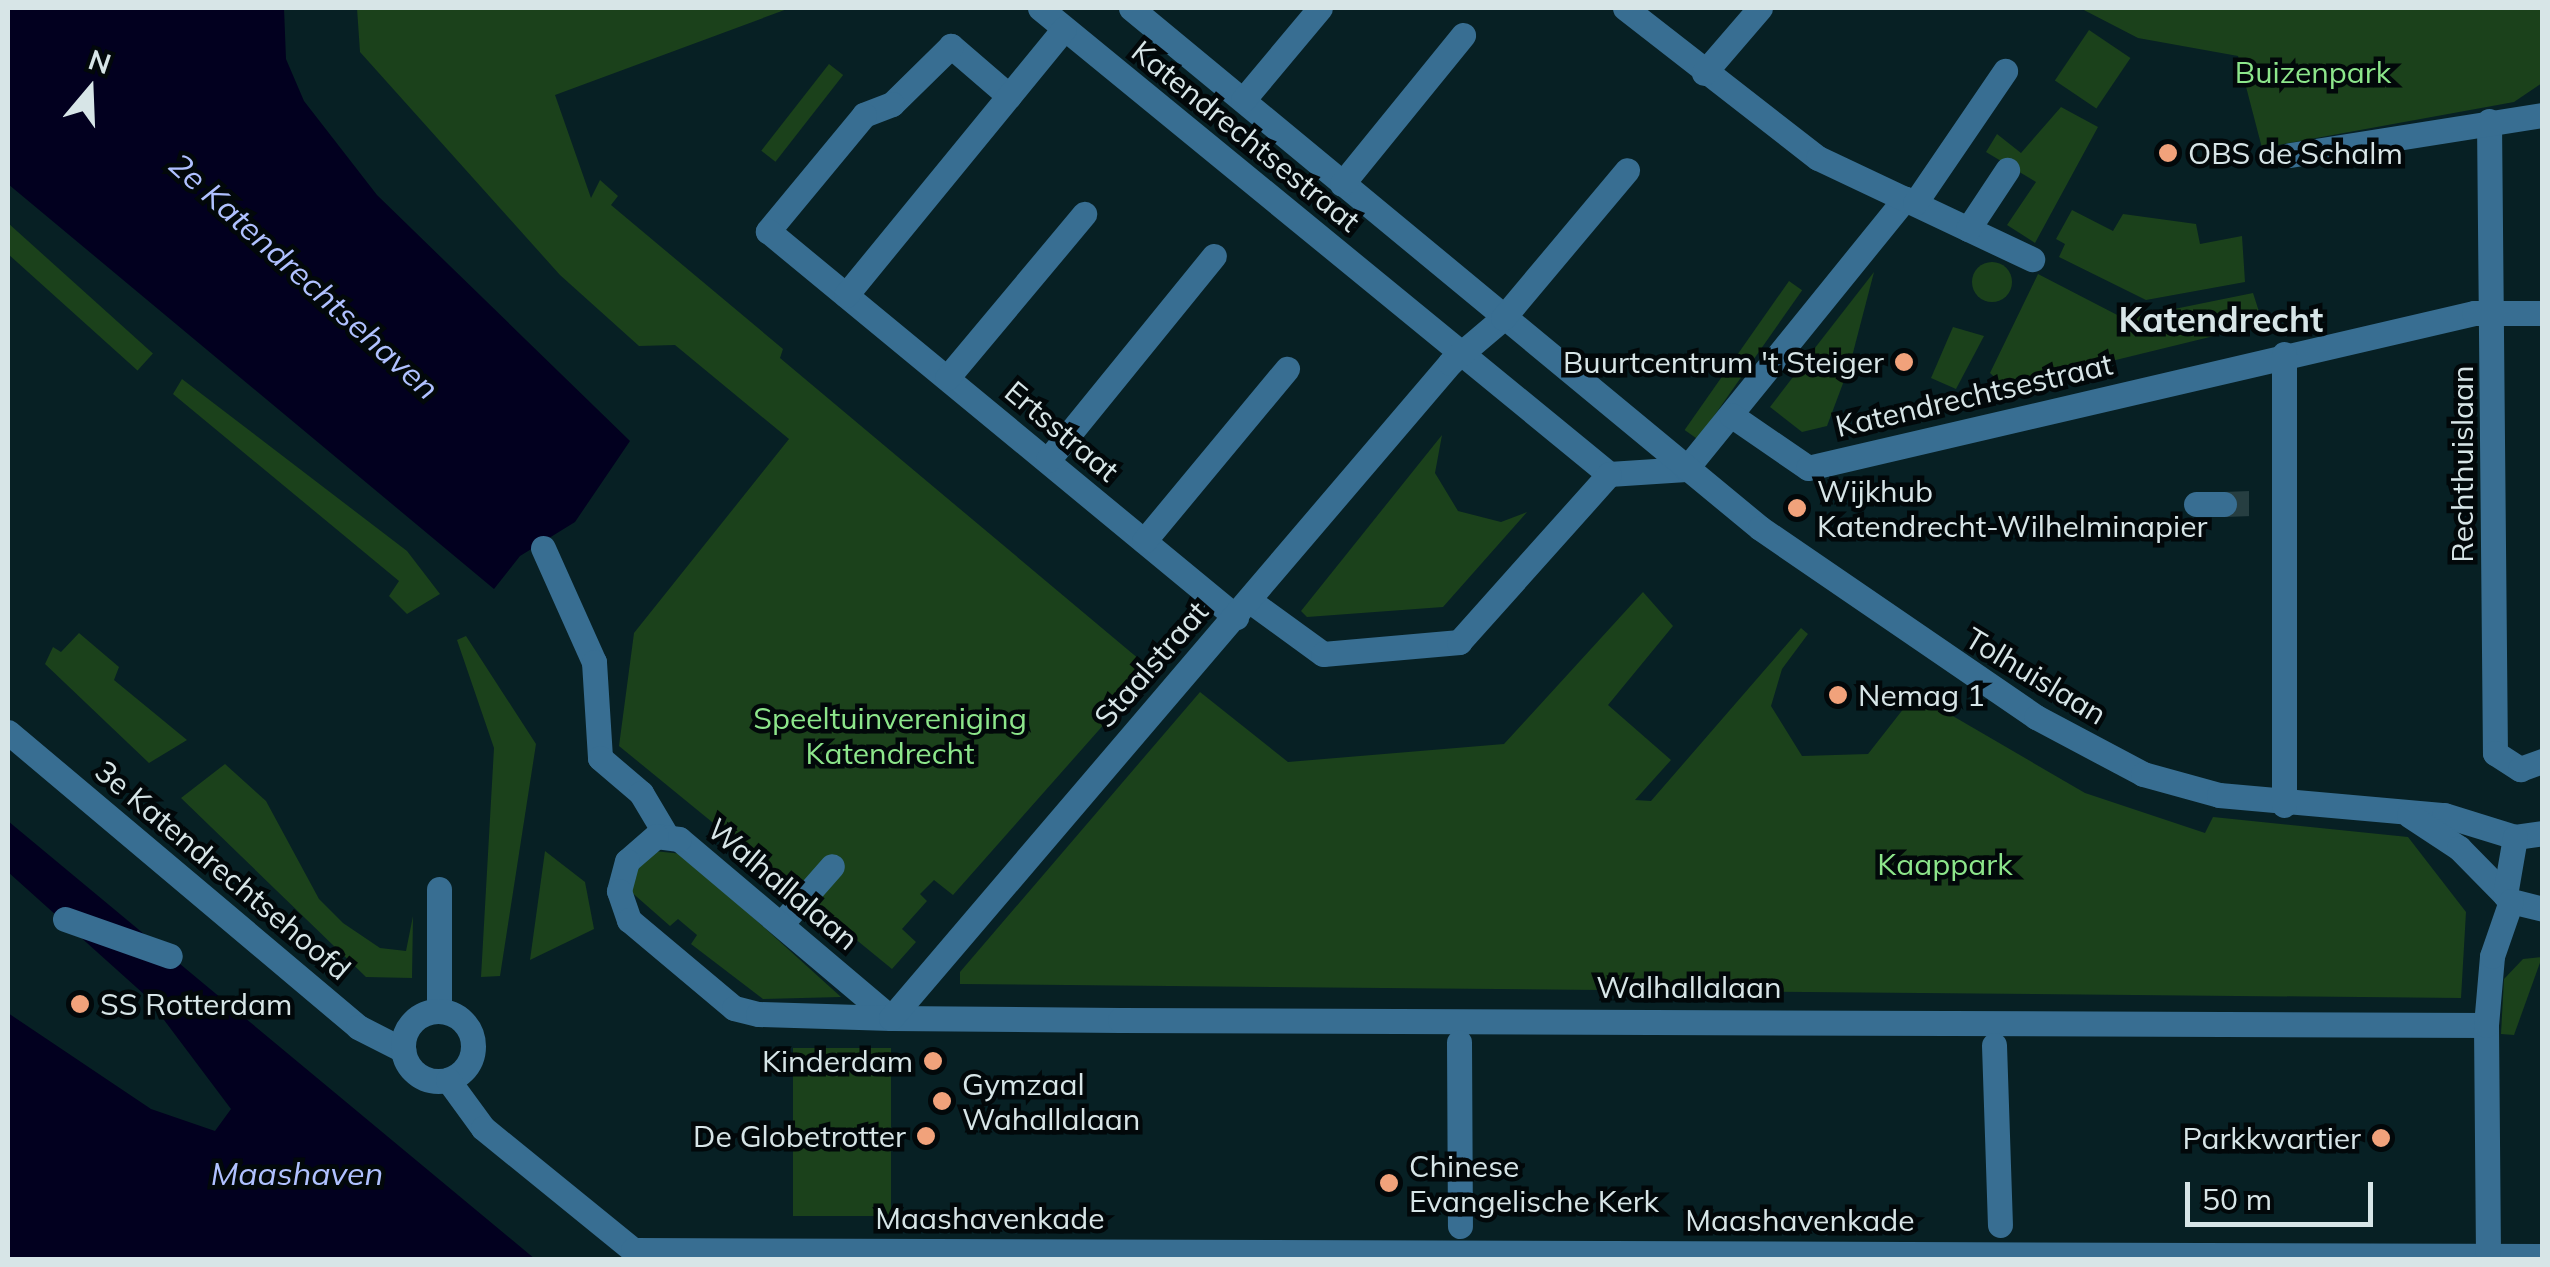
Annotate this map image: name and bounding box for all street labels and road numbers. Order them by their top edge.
street label: Katendrechtsestraat [1125,33,1367,239]
street label: Katendrechtsestraat [1832,346,2116,444]
street label: Rechthuislaan [2444,365,2480,563]
street label: Ertsstraat [998,373,1126,489]
street label: Staalstraat [1087,594,1215,734]
street label: Tolhuislaan [1959,620,2113,732]
street label: 3e Katendrechtsehoofd [88,753,358,987]
street label: Walhallalaan [700,811,866,957]
street label: Walhallalaan [1596,969,1782,1005]
street label: Maashavenkade [875,1200,1105,1236]
street label: Maashavenkade [1685,1202,1915,1238]

